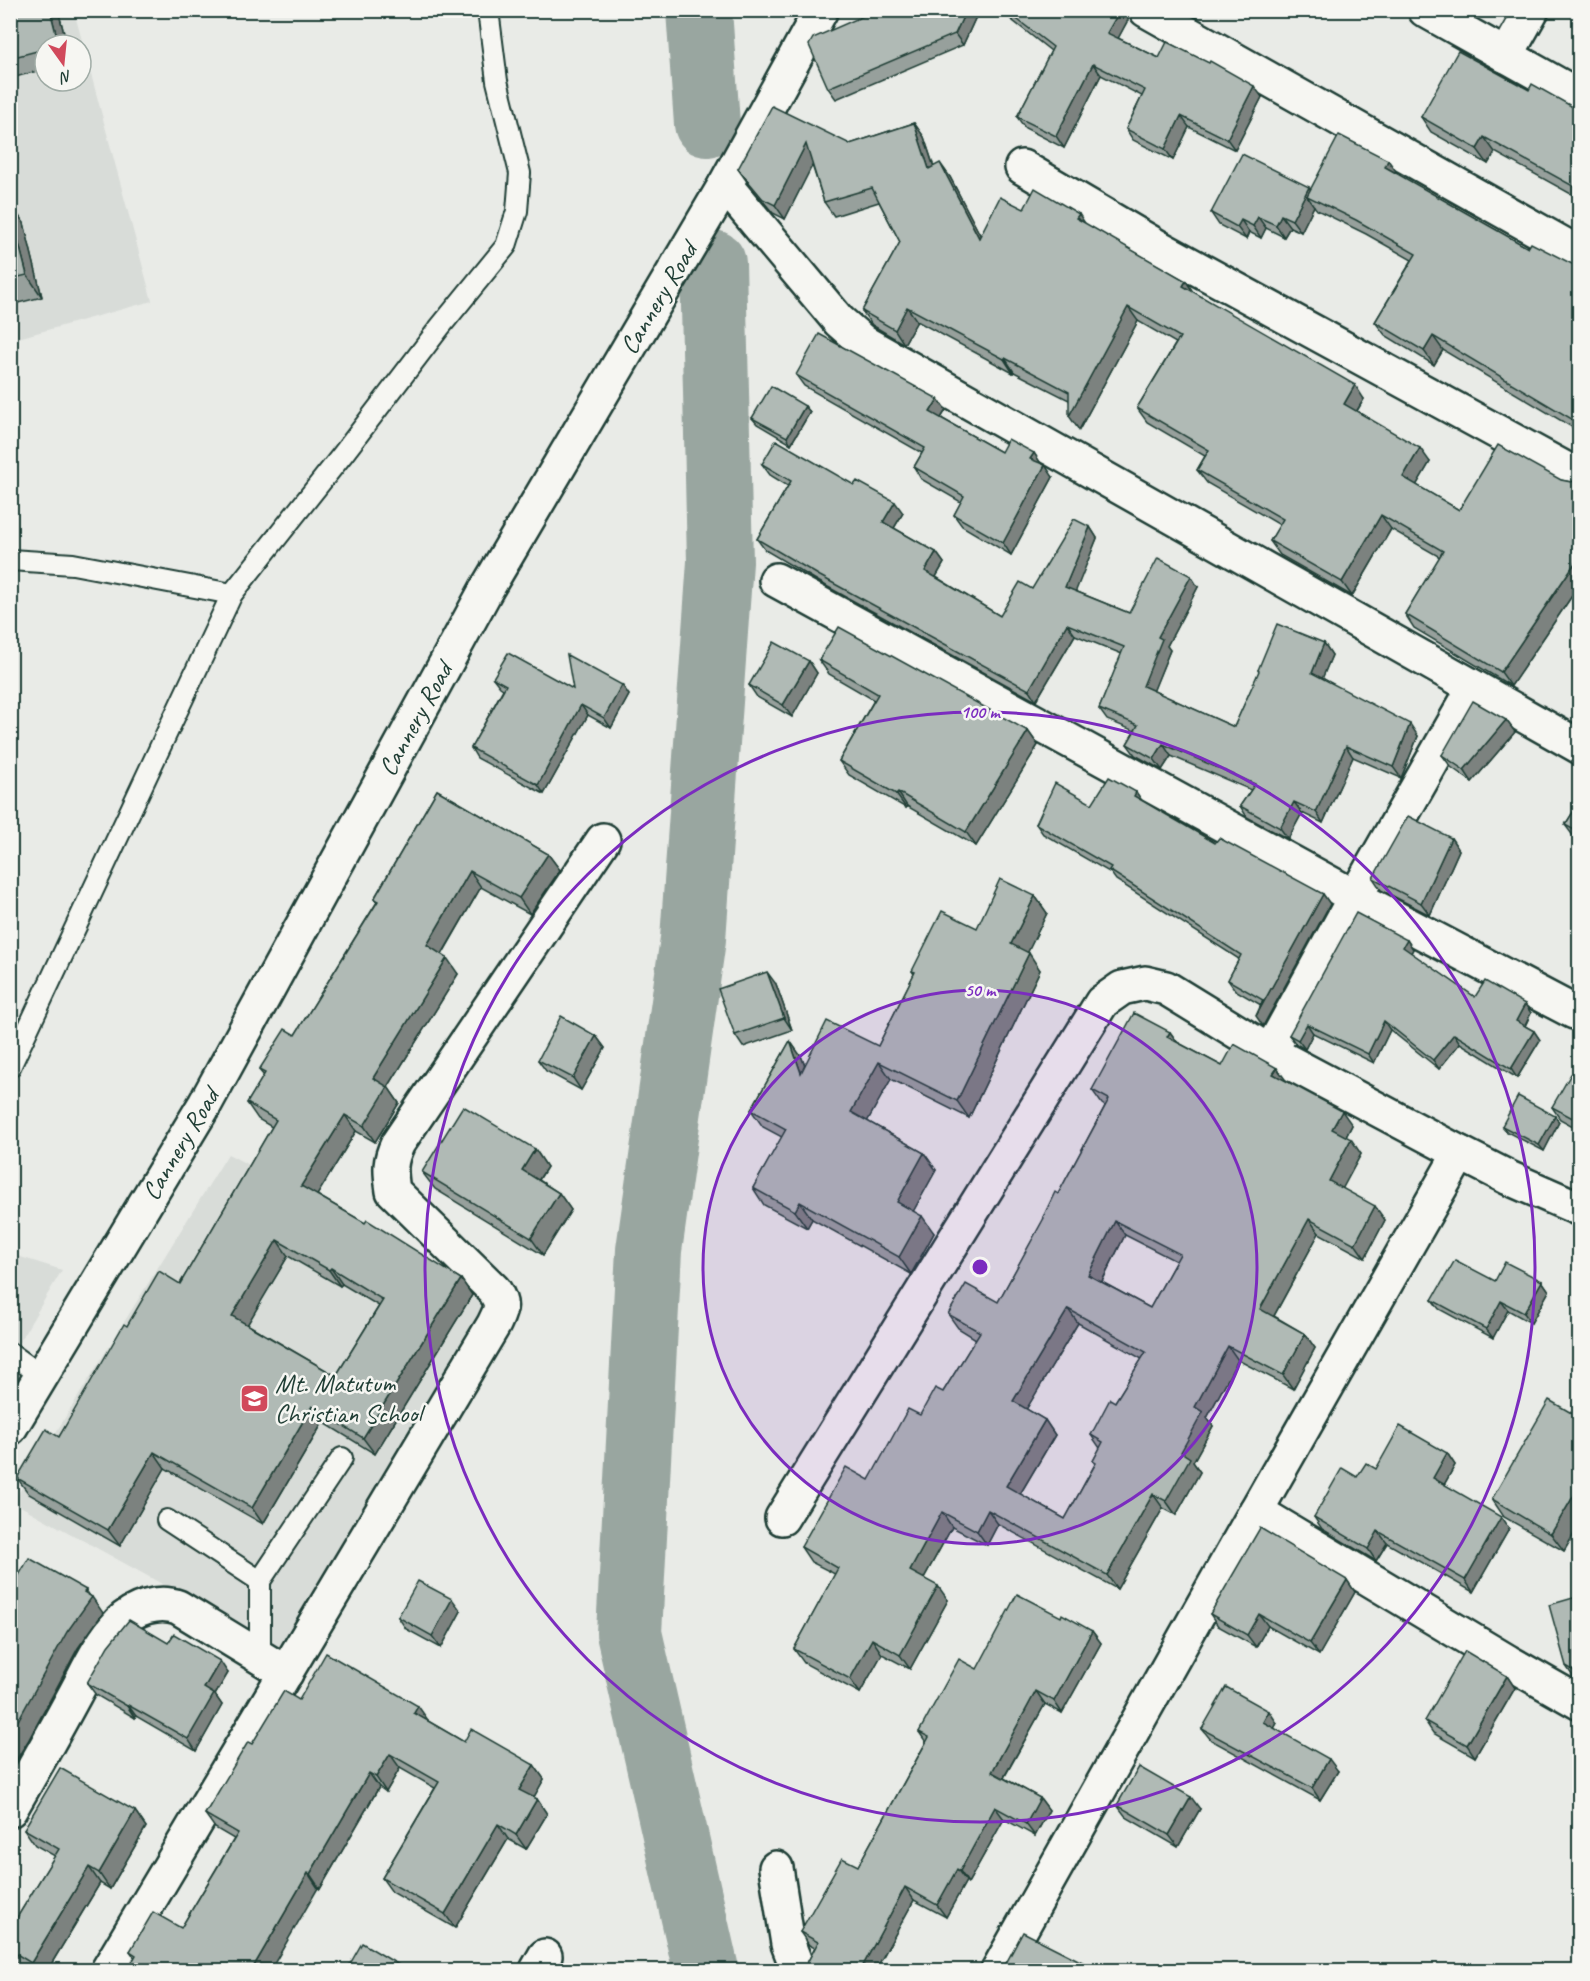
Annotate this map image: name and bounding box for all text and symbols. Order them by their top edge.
north arrow [33,33,93,93]
text: N [56,66,74,88]
street label: Cannery Road [612,233,707,360]
street label: Cannery Road [371,654,462,782]
text: 100 m [961,701,1001,723]
text: 50 m [965,979,997,1001]
street label: Cannery Road [134,1079,229,1206]
centre of rings [970,1257,990,1277]
place label: Mt. Matutum Christian School [275,1367,426,1430]
school or university icon: Mt. Matutum Christian School [238,1382,270,1414]

